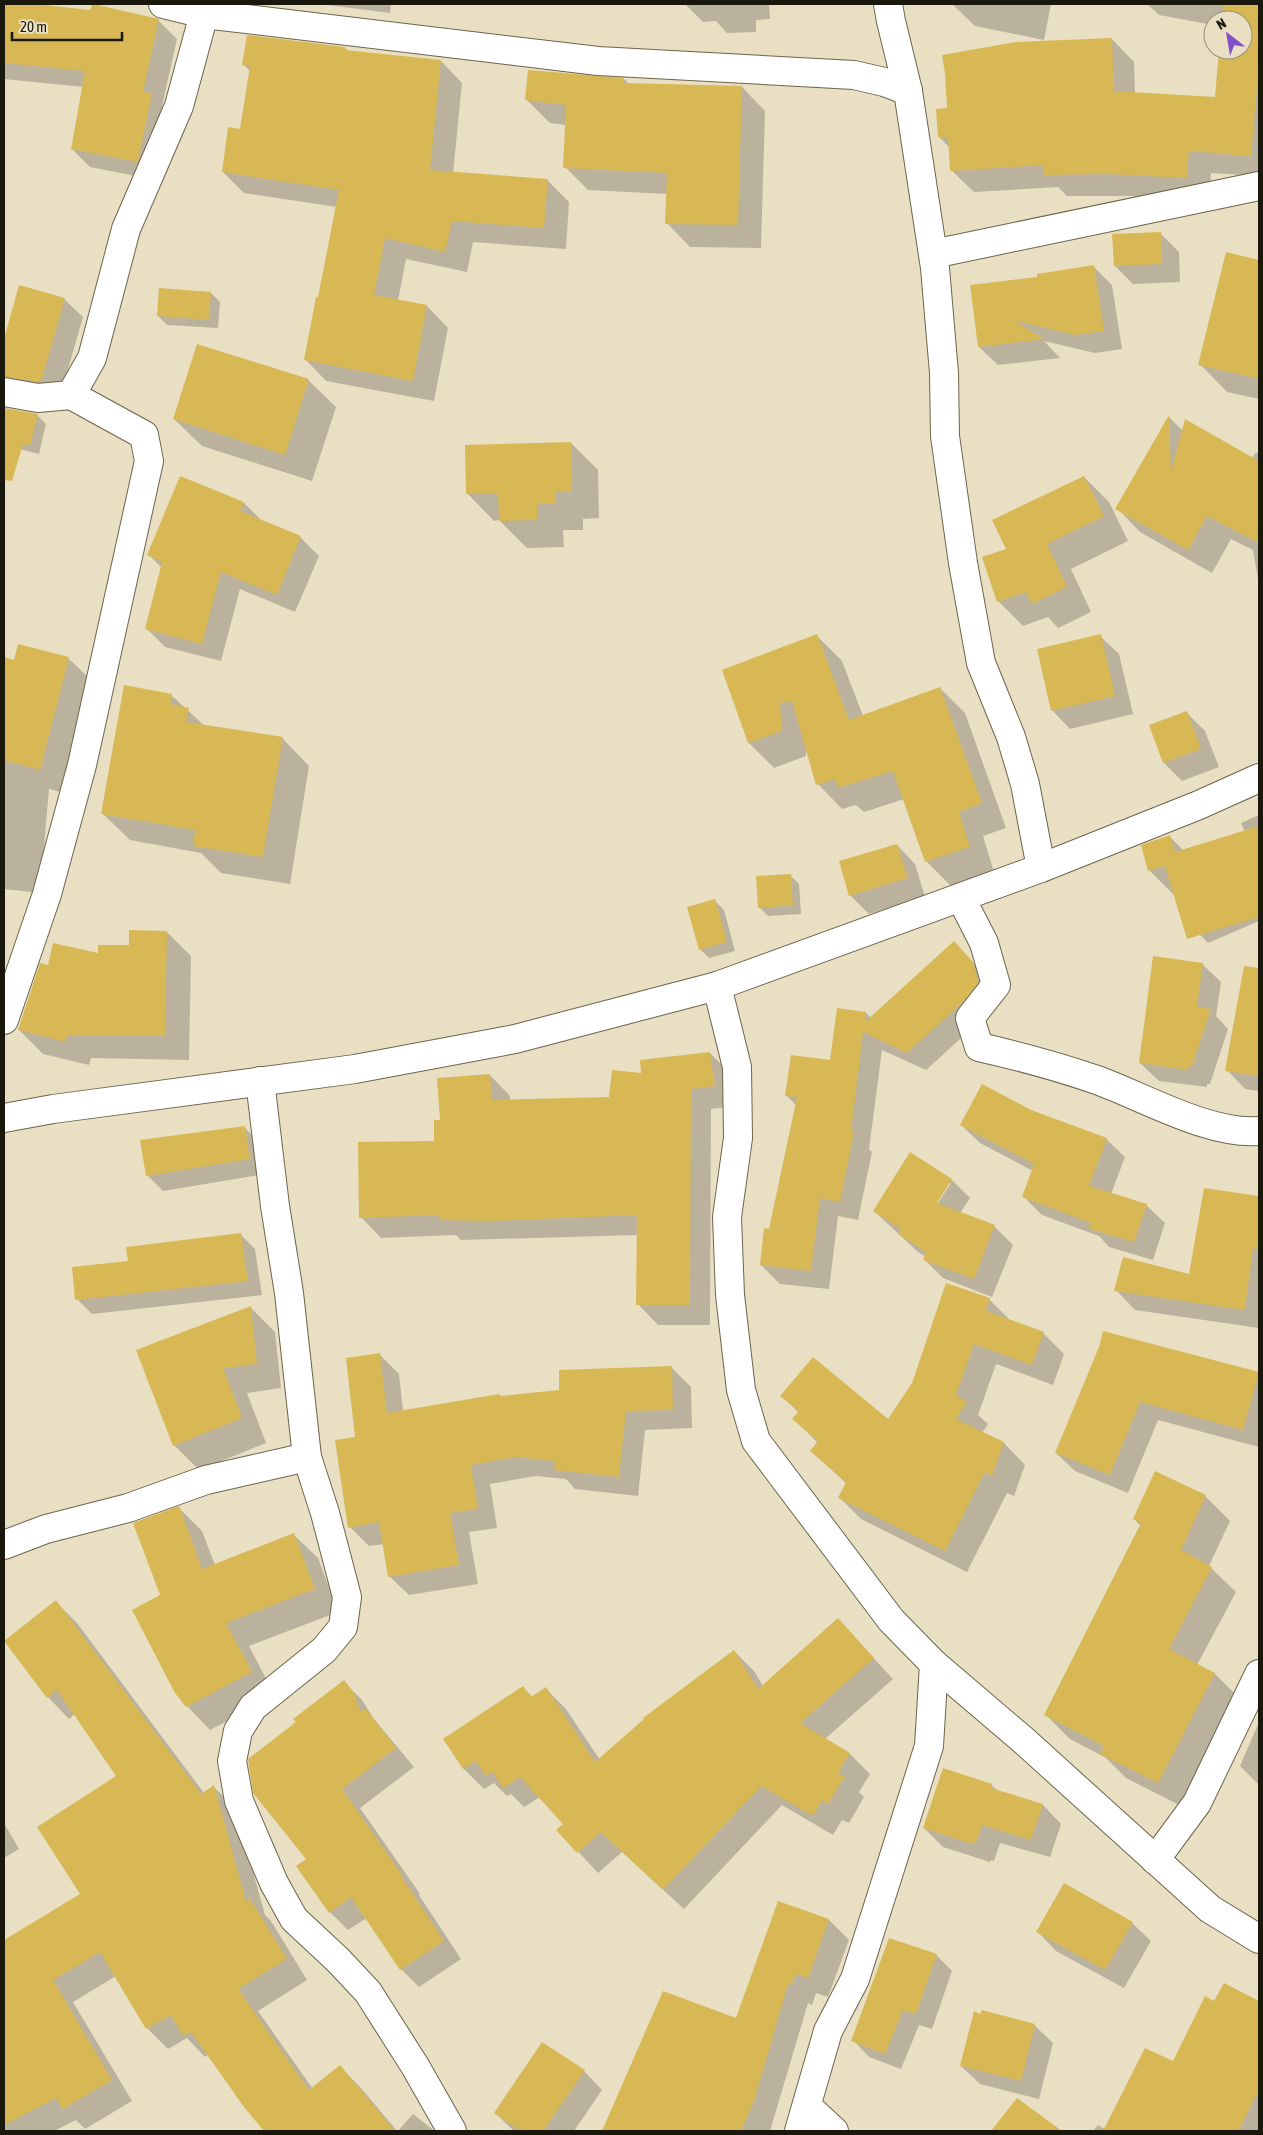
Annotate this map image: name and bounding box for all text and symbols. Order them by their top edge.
scale bar [12,10,122,42]
north arrow [1203,10,1253,60]
text: N [1214,15,1229,33]
text: 20 m [20,18,47,35]

